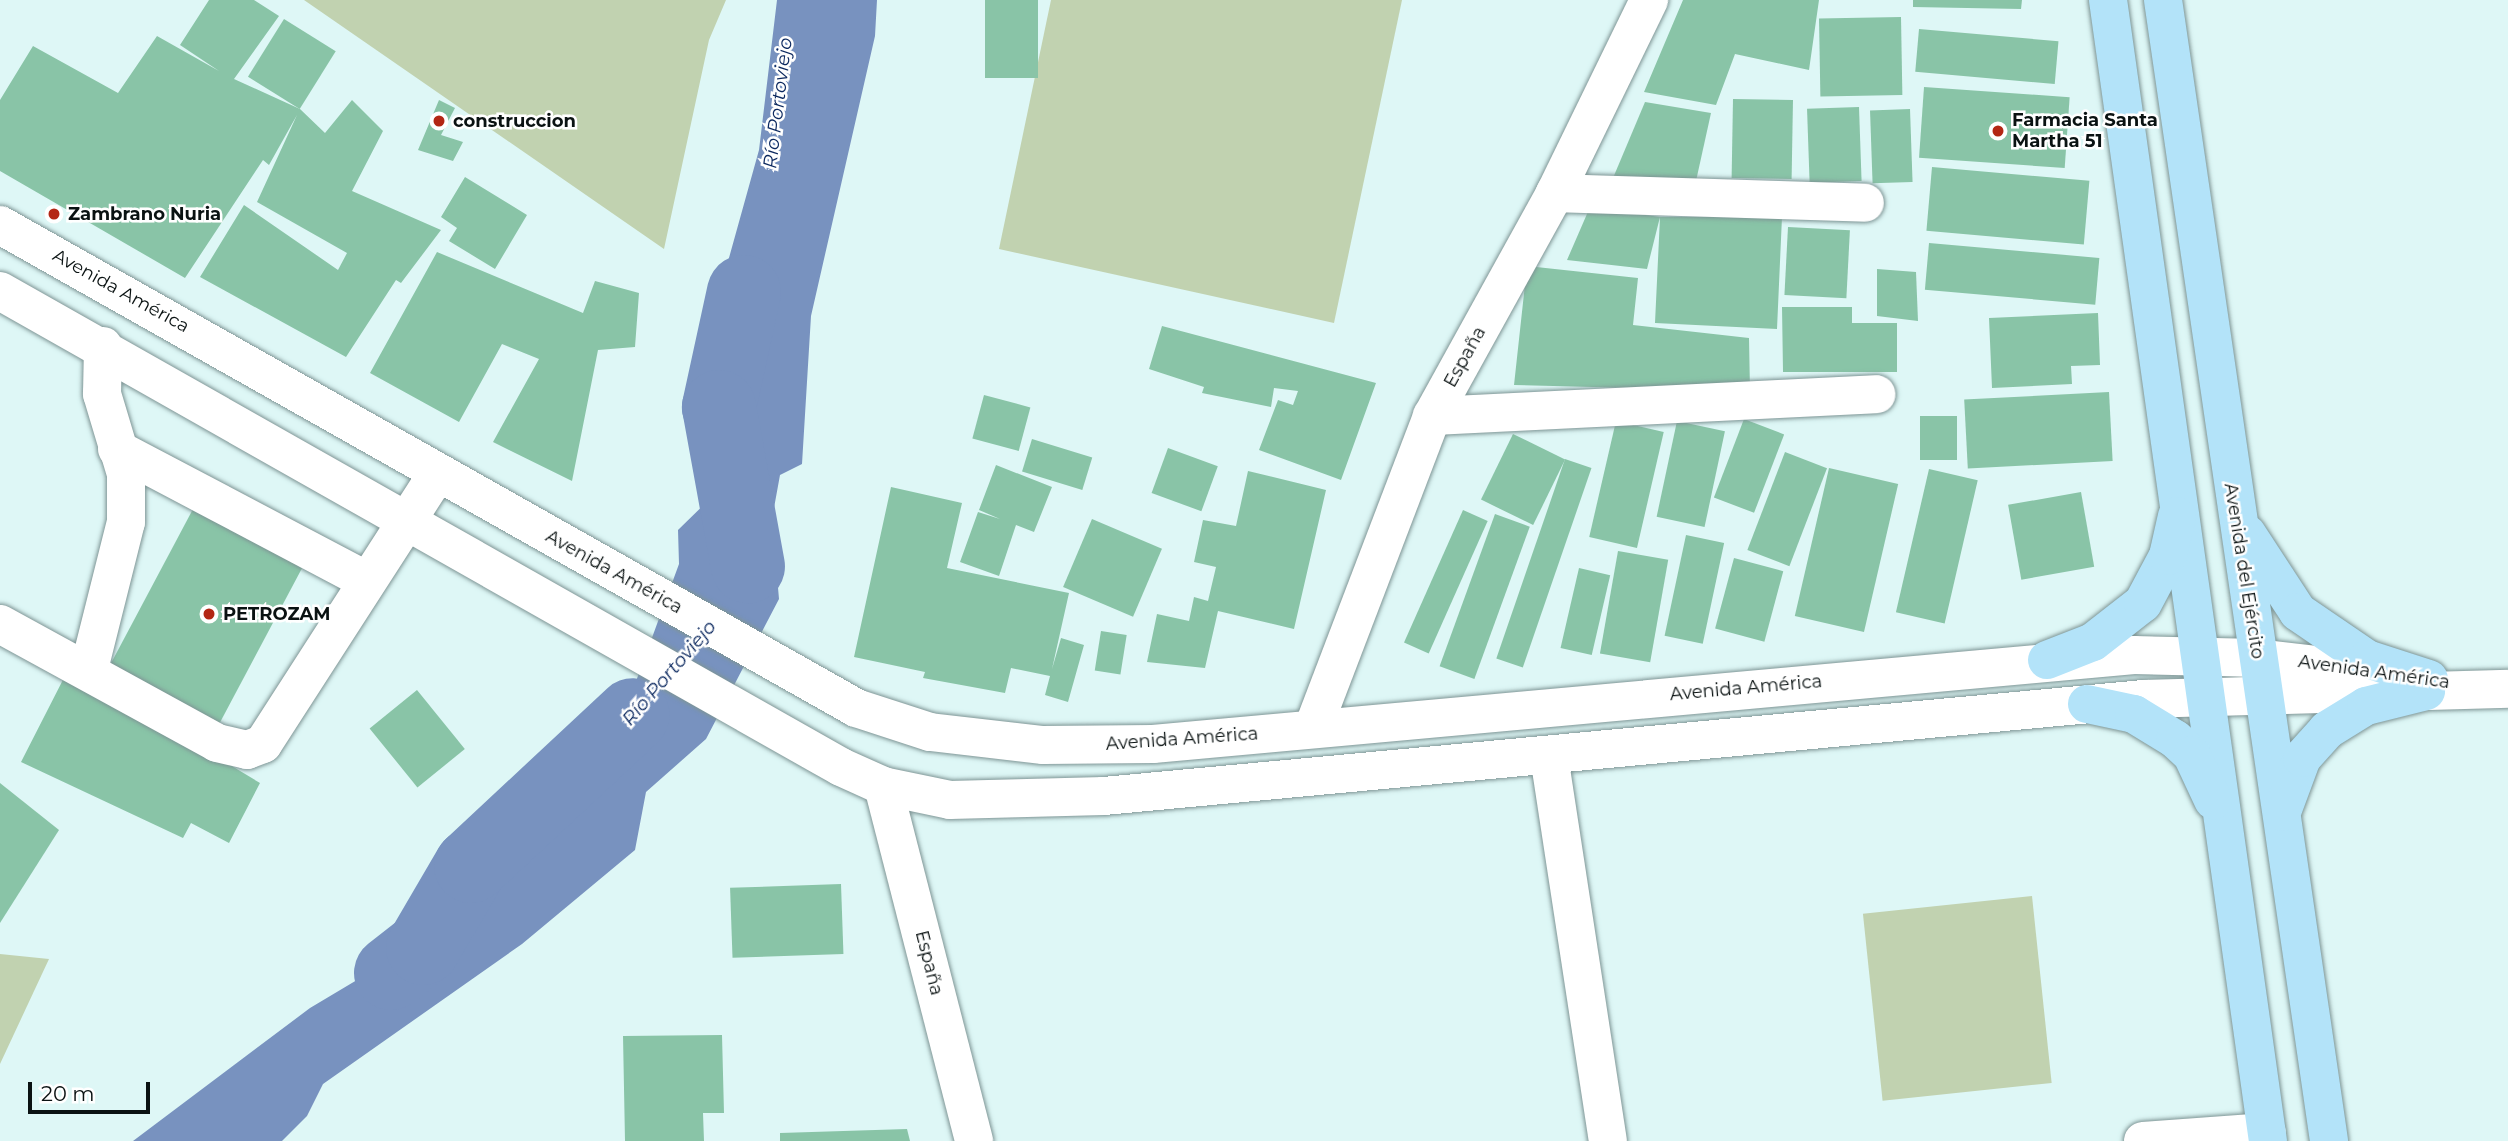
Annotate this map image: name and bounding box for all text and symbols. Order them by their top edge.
water label: Río Portoviejo [759,36,797,170]
place label: construccion [453,110,576,132]
place label: Farmacia Santa Martha 51 [2012,110,2158,152]
marker: construccion [431,113,447,129]
marker: Farmacia Santa Martha 51 [1990,123,2006,139]
place label: Zambrano Nuria [68,203,221,225]
marker: Zambrano Nuria [46,206,62,222]
street label: Avenida América [49,244,193,338]
street label: España [1439,323,1491,391]
street label: Avenida del Ejército [2219,482,2269,660]
street label: Avenida América [542,525,686,619]
place label: PETROZAM [223,603,331,625]
marker: PETROZAM [201,606,217,622]
water label: Río Portoviejo [617,616,721,730]
street label: Avenida América [2297,651,2451,693]
street label: Avenida América [1669,671,1823,705]
street label: Avenida América [1105,723,1259,755]
street label: España [911,928,947,998]
scale bar [32,1068,154,1112]
text: 20 m [41,1081,95,1106]

